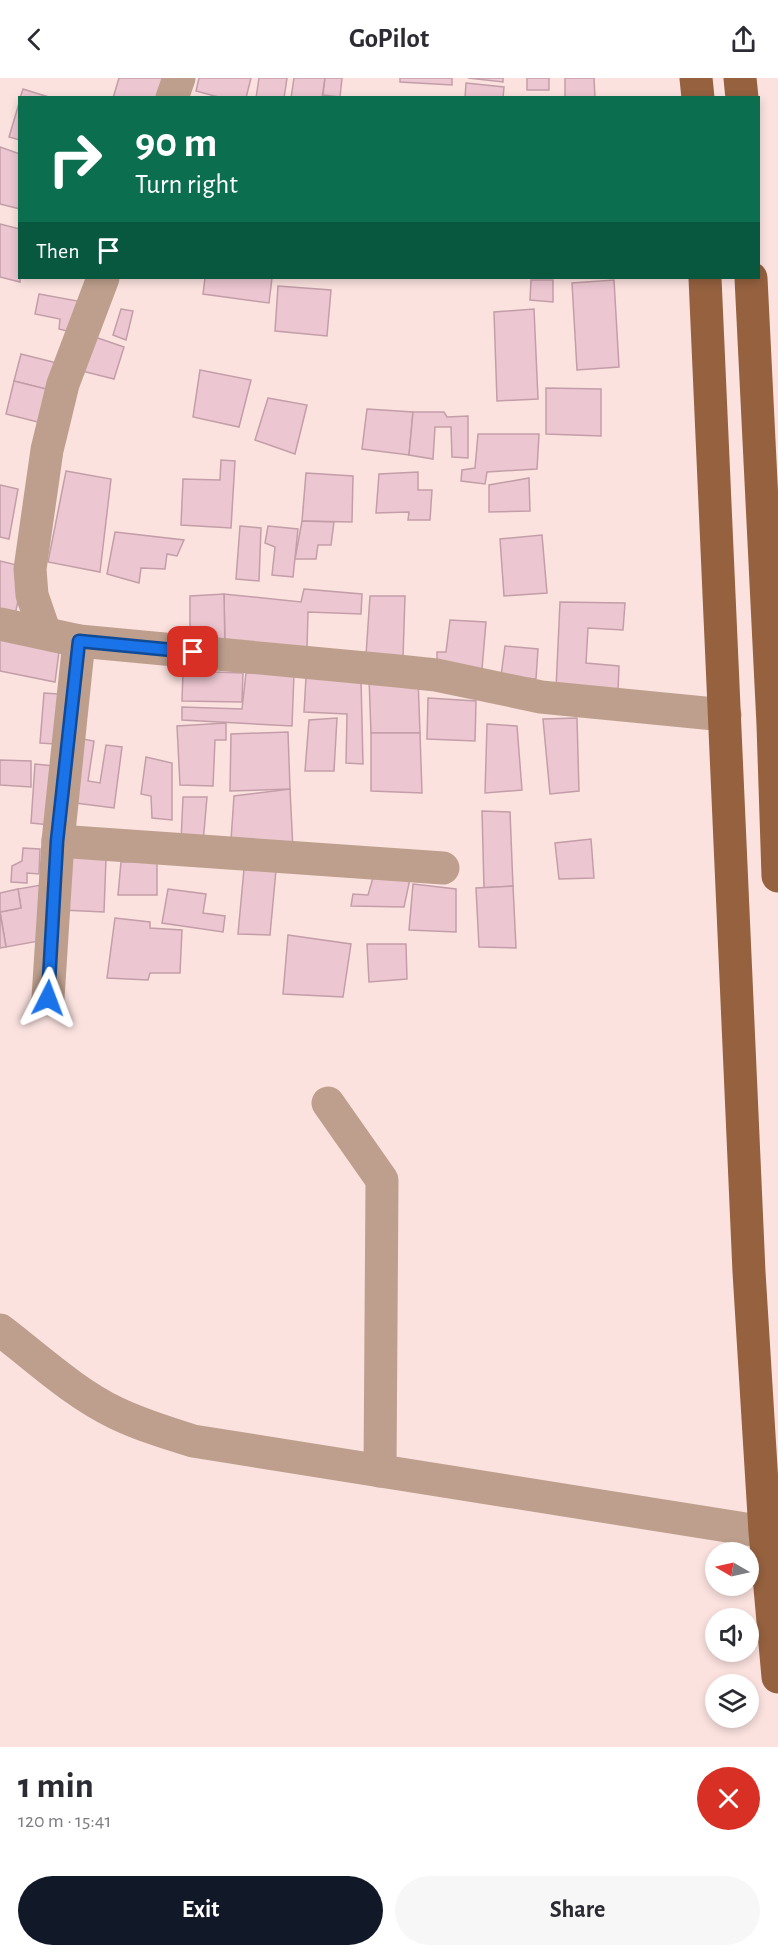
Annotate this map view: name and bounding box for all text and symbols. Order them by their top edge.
icon: back [18,23,51,56]
icon: share [727,23,760,56]
text: GoPilot [349,25,429,52]
icon: right [36,120,114,198]
text: 90 m [135,122,217,164]
text: Turn right [135,171,238,198]
icon: arrive [92,234,125,267]
text: Then [36,240,80,262]
pin [167,626,218,677]
icon: arrive [176,635,209,668]
position arrow [16,966,80,1030]
north arrow [705,1542,759,1596]
map controls [705,1542,759,1728]
button: sound [705,1608,759,1662]
button: layers [705,1674,759,1728]
button: close [697,1767,760,1830]
text: 1 min [18,1768,94,1804]
text: 120 m · 15:41 [18,1811,111,1831]
button: Exit [18,1876,383,1945]
button: Share [395,1876,760,1945]

